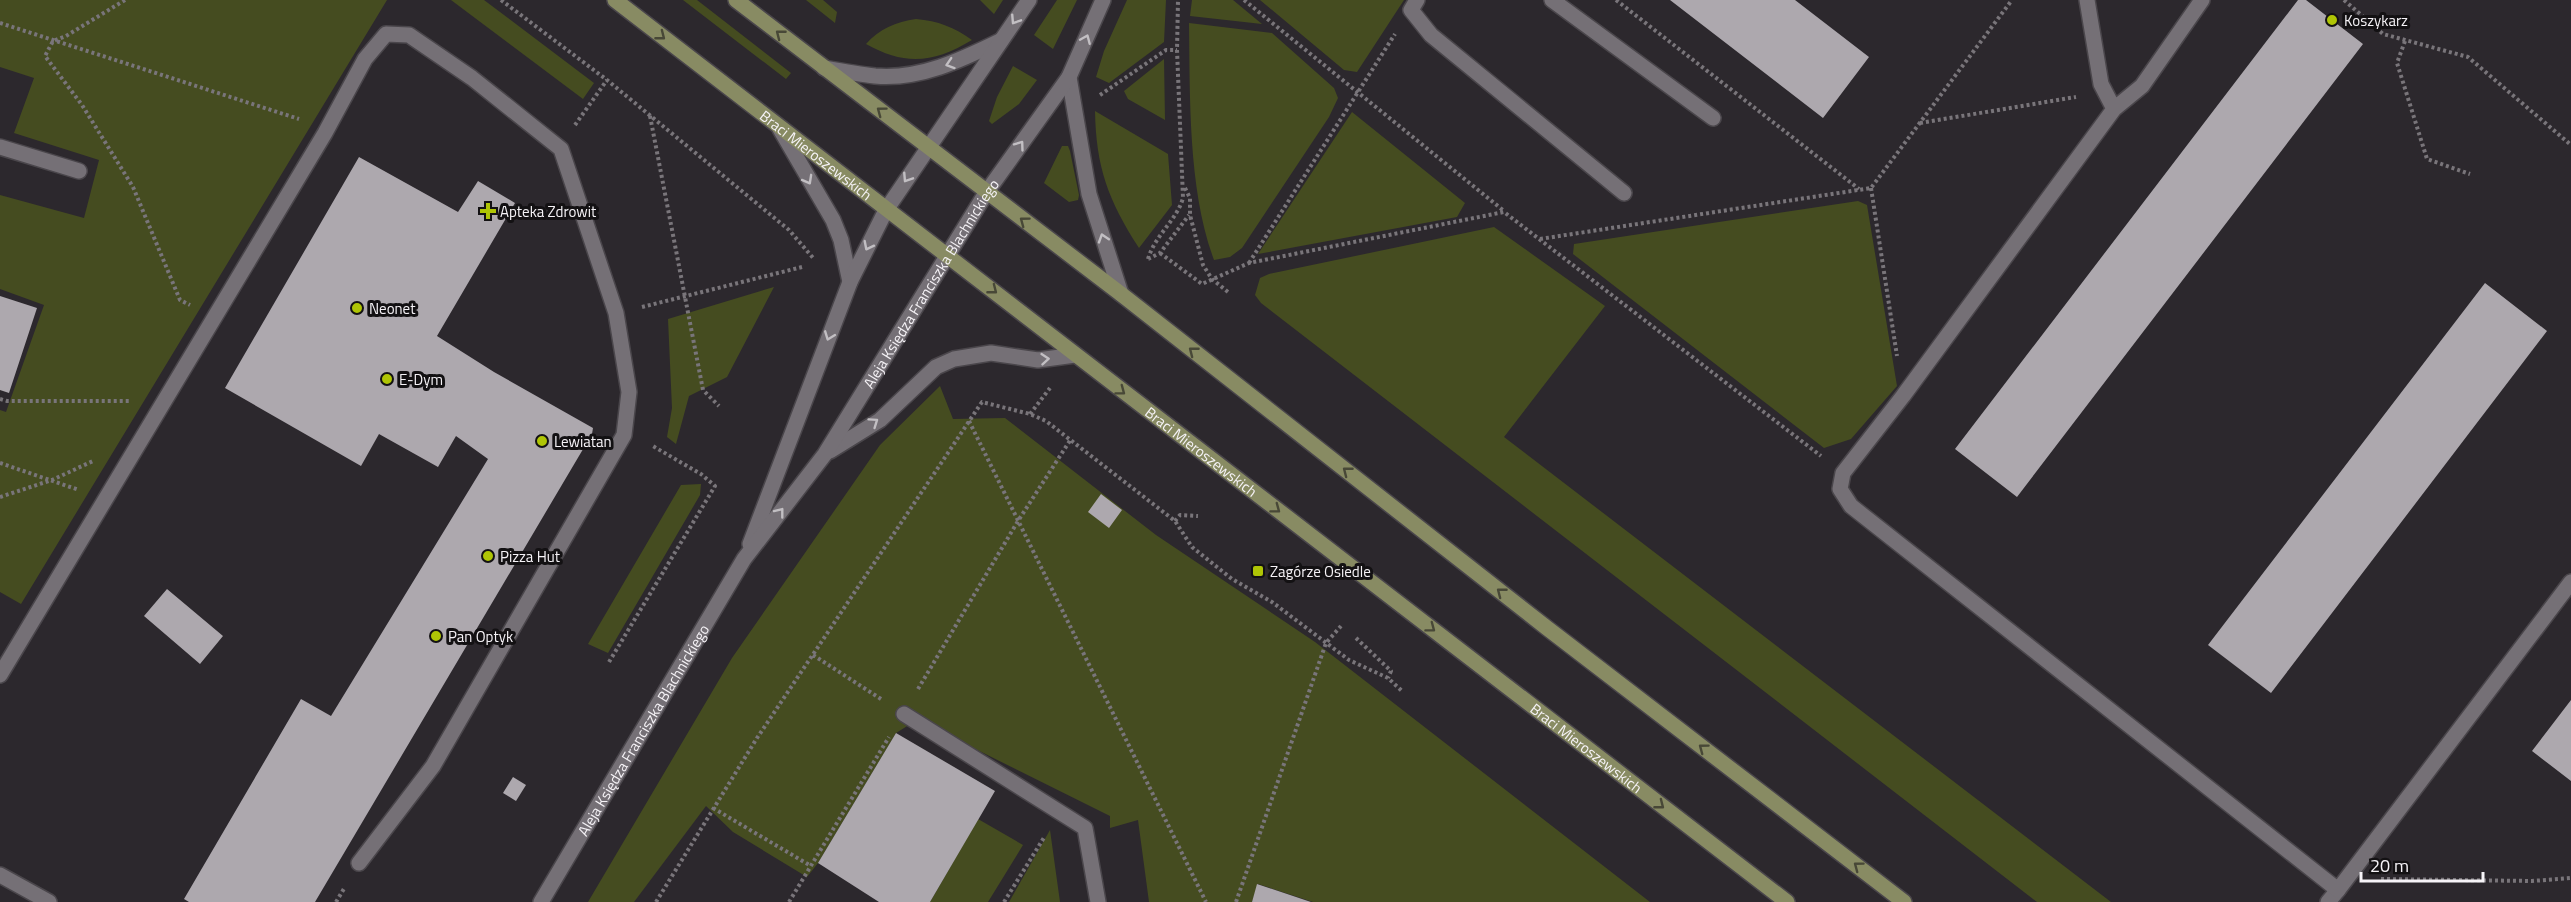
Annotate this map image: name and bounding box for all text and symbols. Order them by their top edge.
place label: Koszykarz [2344,9,2408,32]
marker: Koszykarz [2325,13,2339,27]
one-way arrow [1011,14,1023,24]
one-way arrow [654,28,665,39]
one-way arrow [776,30,787,41]
one-way arrow [1079,34,1091,45]
one-way arrow [945,57,955,69]
street label: Braci Mieroszewskich [755,104,877,206]
one-way arrow [877,108,888,119]
one-way arrow [1013,141,1024,152]
one-way arrow [903,171,914,182]
one-way arrow [801,173,812,184]
street label: Aleja Księdza Franciszka Blachnickiego [857,174,1004,392]
place label: Apteka Zdrowit [500,200,597,223]
marker: Apteka Zdrowit [481,204,495,218]
one-way arrow [1019,217,1030,228]
one-way arrow [1097,233,1110,244]
one-way arrow [864,239,876,250]
one-way arrow [986,283,997,294]
place label: Neonet [369,297,416,320]
marker: Neonet [350,301,364,315]
one-way arrow [824,330,836,341]
one-way arrow [1189,348,1200,359]
one-way arrow [1041,353,1050,366]
place label: E-Dym [399,368,443,391]
marker: E-Dym [380,372,394,386]
one-way arrow [1115,383,1126,394]
street label: Braci Mieroszewskich [1140,401,1262,502]
one-way arrow [868,418,879,429]
place label: Lewiatan [554,430,612,453]
marker: Lewiatan [535,434,549,448]
one-way arrow [1343,468,1354,479]
one-way arrow [1270,502,1281,513]
one-way arrow [772,508,783,519]
place label: Pizza Hut [500,545,561,568]
marker: Pizza Hut [481,549,495,563]
place label: Zagórze Osiedle [1270,560,1371,583]
marker: Zagórze Osiedle [1251,564,1265,578]
one-way arrow [1496,588,1507,599]
street label: Aleja Księdza Franciszka Blachnickiego [571,620,715,840]
one-way arrow [1425,620,1436,631]
place label: Pan Optyk [448,625,513,648]
marker: Pan Optyk [429,629,443,643]
street label: Braci Mieroszewskich [1526,697,1648,798]
one-way arrow [1699,744,1710,755]
one-way arrow [1653,797,1664,808]
scale bar [2361,845,2482,883]
text: 20 m [2370,852,2409,879]
one-way arrow [1854,863,1865,874]

